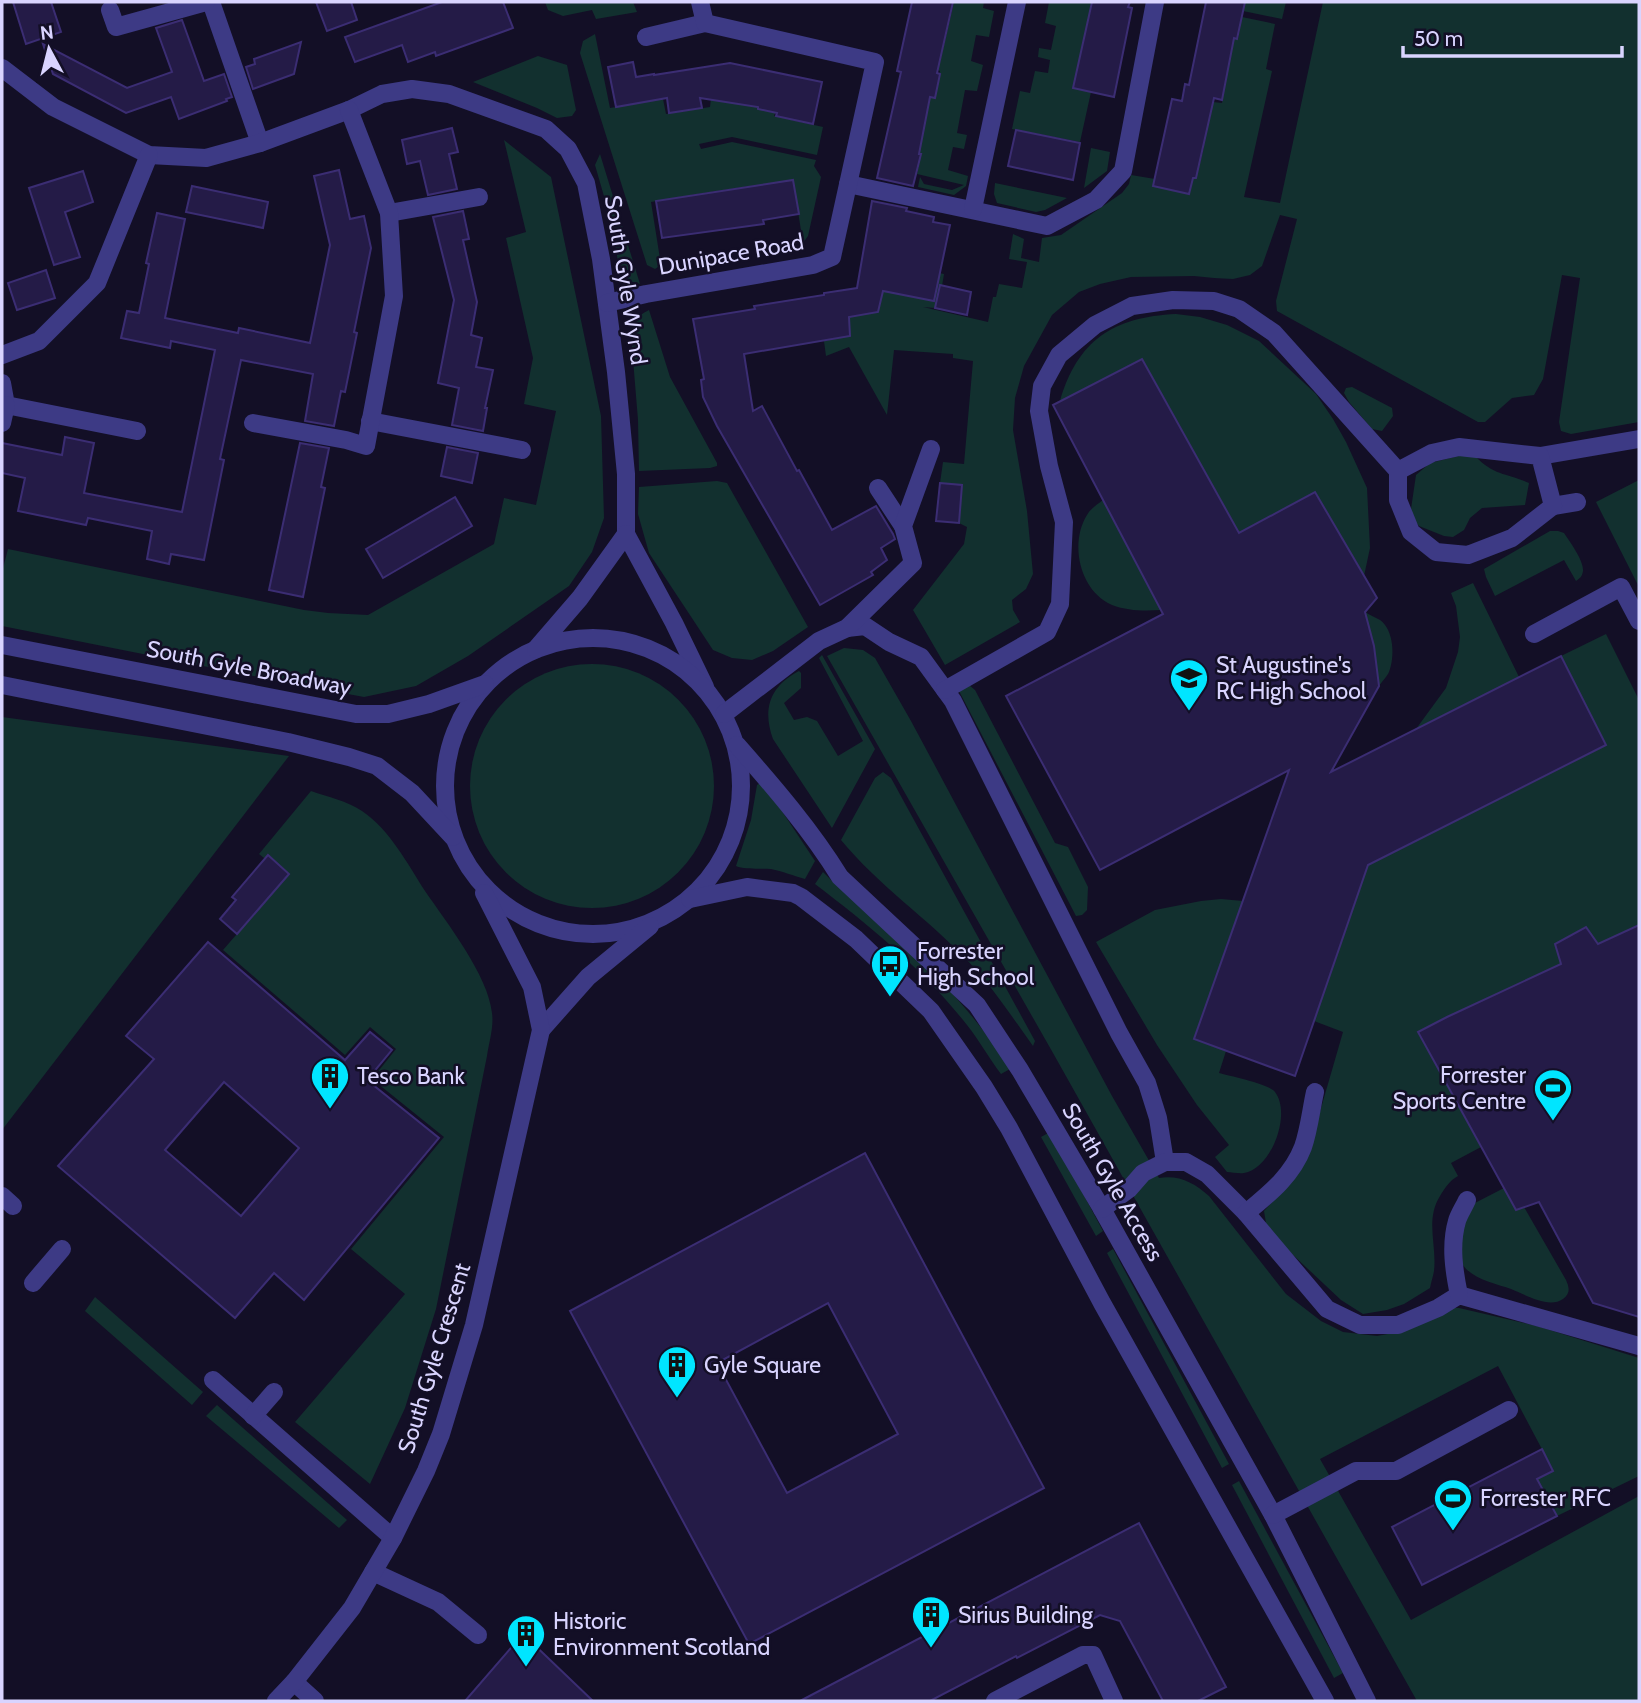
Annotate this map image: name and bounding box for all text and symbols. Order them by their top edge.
north arrow [14,14,84,84]
scale bar [1403,14,1622,58]
text: N [39,20,55,45]
text: 50 m [1414,26,1463,51]
street label: South Gyle Wynd [599,193,653,367]
street label: Dunipace Road [656,227,806,281]
street label: South Gyle Broadway [144,634,354,702]
place label: St Augustine's RC High School [1216,651,1367,705]
school or university icon: St Augustine's RC High School [1168,657,1210,712]
place label: Forrester High School [917,937,1035,991]
bus stop icon: Forrester High School [869,943,911,998]
building icon: Tesco Bank [309,1055,351,1110]
place label: Forrester Sports Centre [1393,1061,1527,1115]
place label: Tesco Bank [357,1062,465,1090]
sports icon: Forrester Sports Centre [1532,1067,1574,1122]
street label: South Gyle Access [1056,1098,1170,1266]
street label: South Gyle Crescent [392,1259,476,1456]
building icon: Gyle Square [656,1344,698,1399]
place label: Gyle Square [704,1351,821,1379]
sports icon: Forrester RFC [1432,1477,1474,1532]
place label: Forrester RFC [1480,1484,1611,1512]
building icon: Sirius Building [910,1594,952,1649]
place label: Sirius Building [958,1601,1093,1629]
place label: Historic Environment Scotland [553,1607,770,1661]
building icon: Historic Environment Scotland [505,1613,547,1668]

